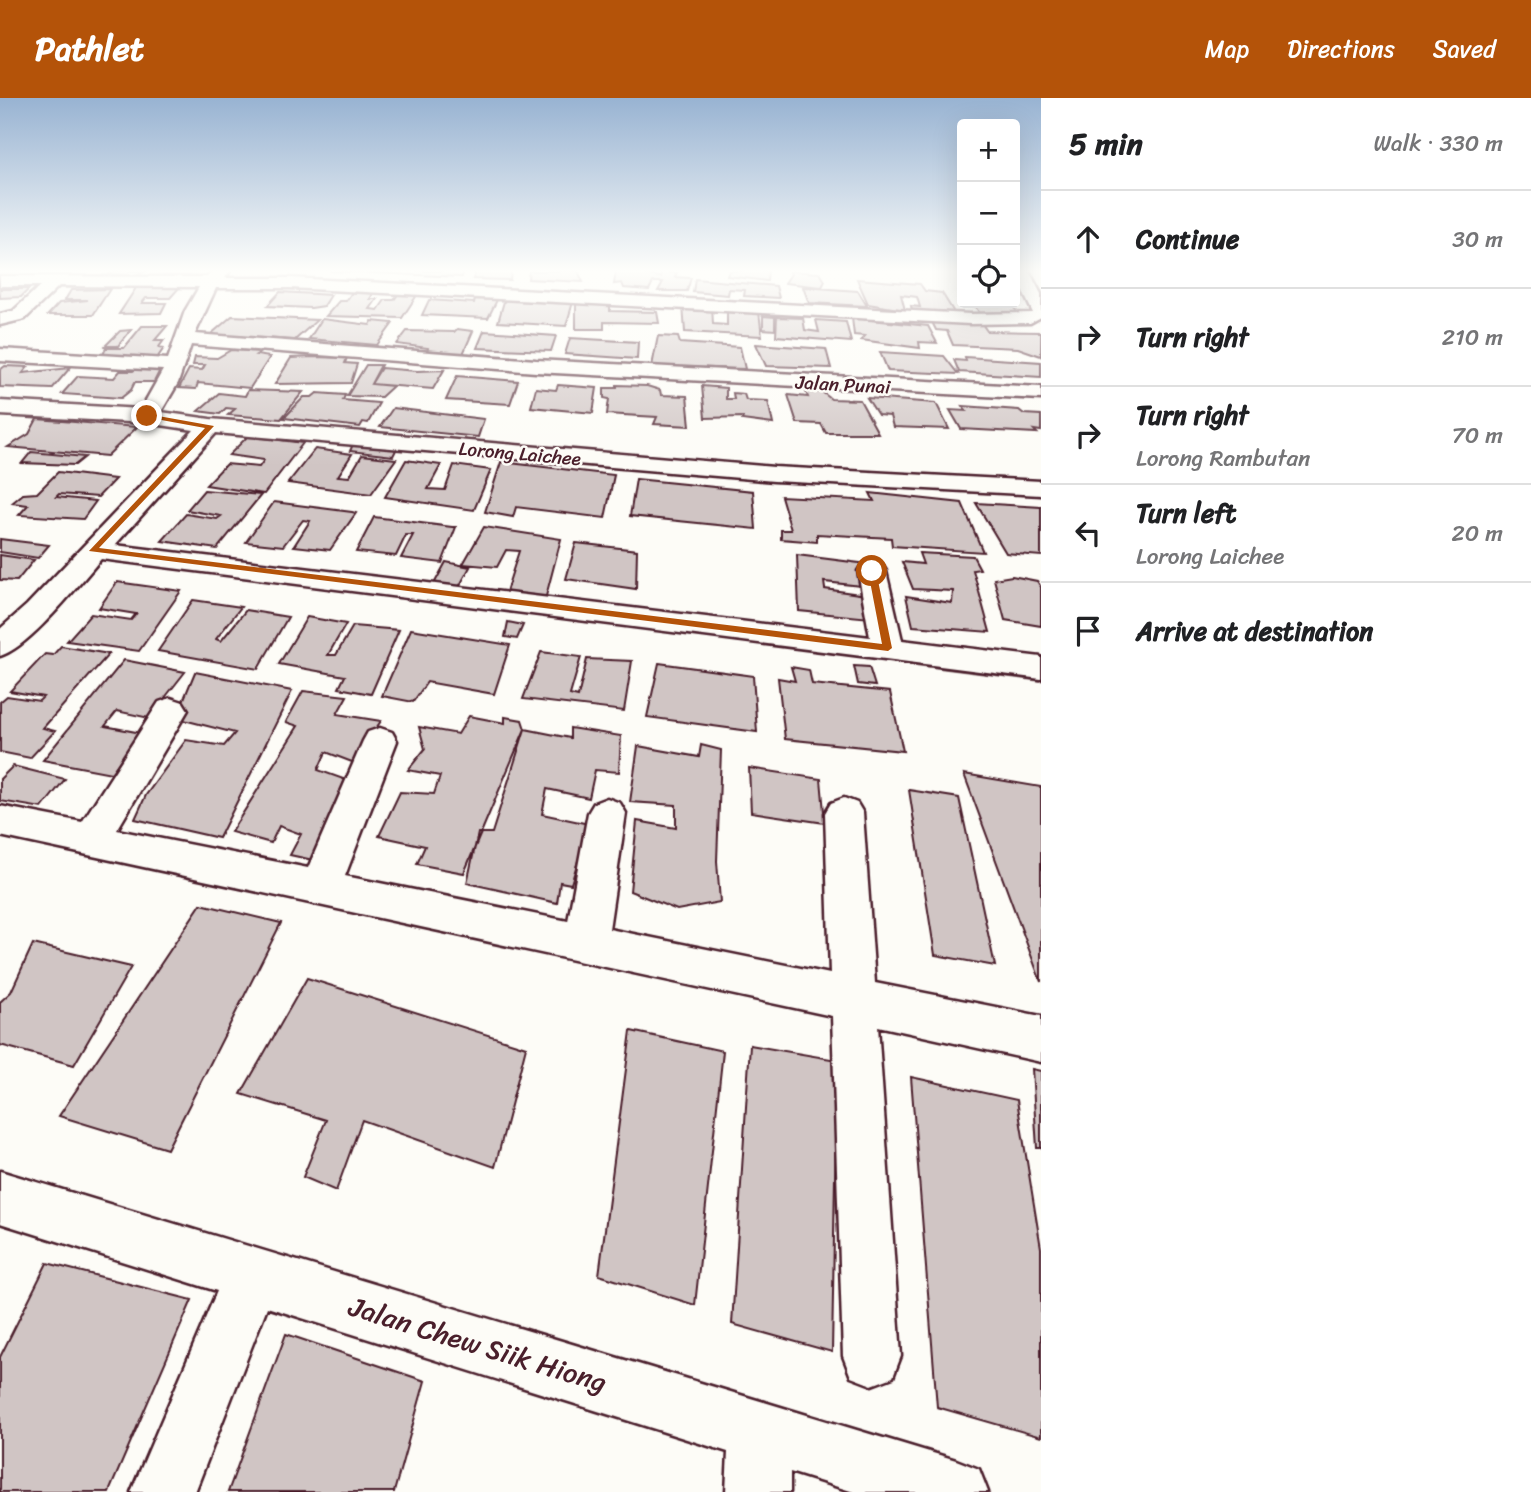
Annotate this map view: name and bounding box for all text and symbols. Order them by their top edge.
text: Pathlet [35,20,144,78]
text: Map [1205,28,1249,70]
text: Directions [1287,28,1395,70]
text: Saved [1433,28,1496,70]
text: 5 min [1069,117,1143,171]
map controls [957,119,1020,308]
button: + [957,119,1020,182]
text: Walk · 330 m [1373,123,1503,164]
button: − [957,182,1020,245]
text: Continue [1136,216,1239,262]
text: 30 m [1452,219,1503,260]
icon: ahead [1069,220,1107,258]
button: locate [957,245,1020,308]
text: Turn right [1136,314,1249,360]
text: 210 m [1442,317,1503,358]
icon: right [1069,318,1107,356]
street label: Jalan Punai [794,365,892,404]
text: Turn right [1136,392,1249,438]
route end [131,400,162,431]
text: 70 m [1452,415,1503,456]
icon: right [1069,416,1107,454]
street label: Lorong Laichee [457,432,582,475]
text: Lorong Rambutan [1136,438,1310,479]
text: Turn left [1136,490,1236,536]
text: 20 m [1452,513,1503,554]
icon: left [1069,514,1107,552]
text: Lorong Laichee [1136,536,1284,577]
route start [856,555,887,586]
text: Arrive at destination [1136,608,1373,654]
icon: arrive [1069,612,1107,650]
street label: Jalan Chew Siik Hiong [342,1282,613,1407]

